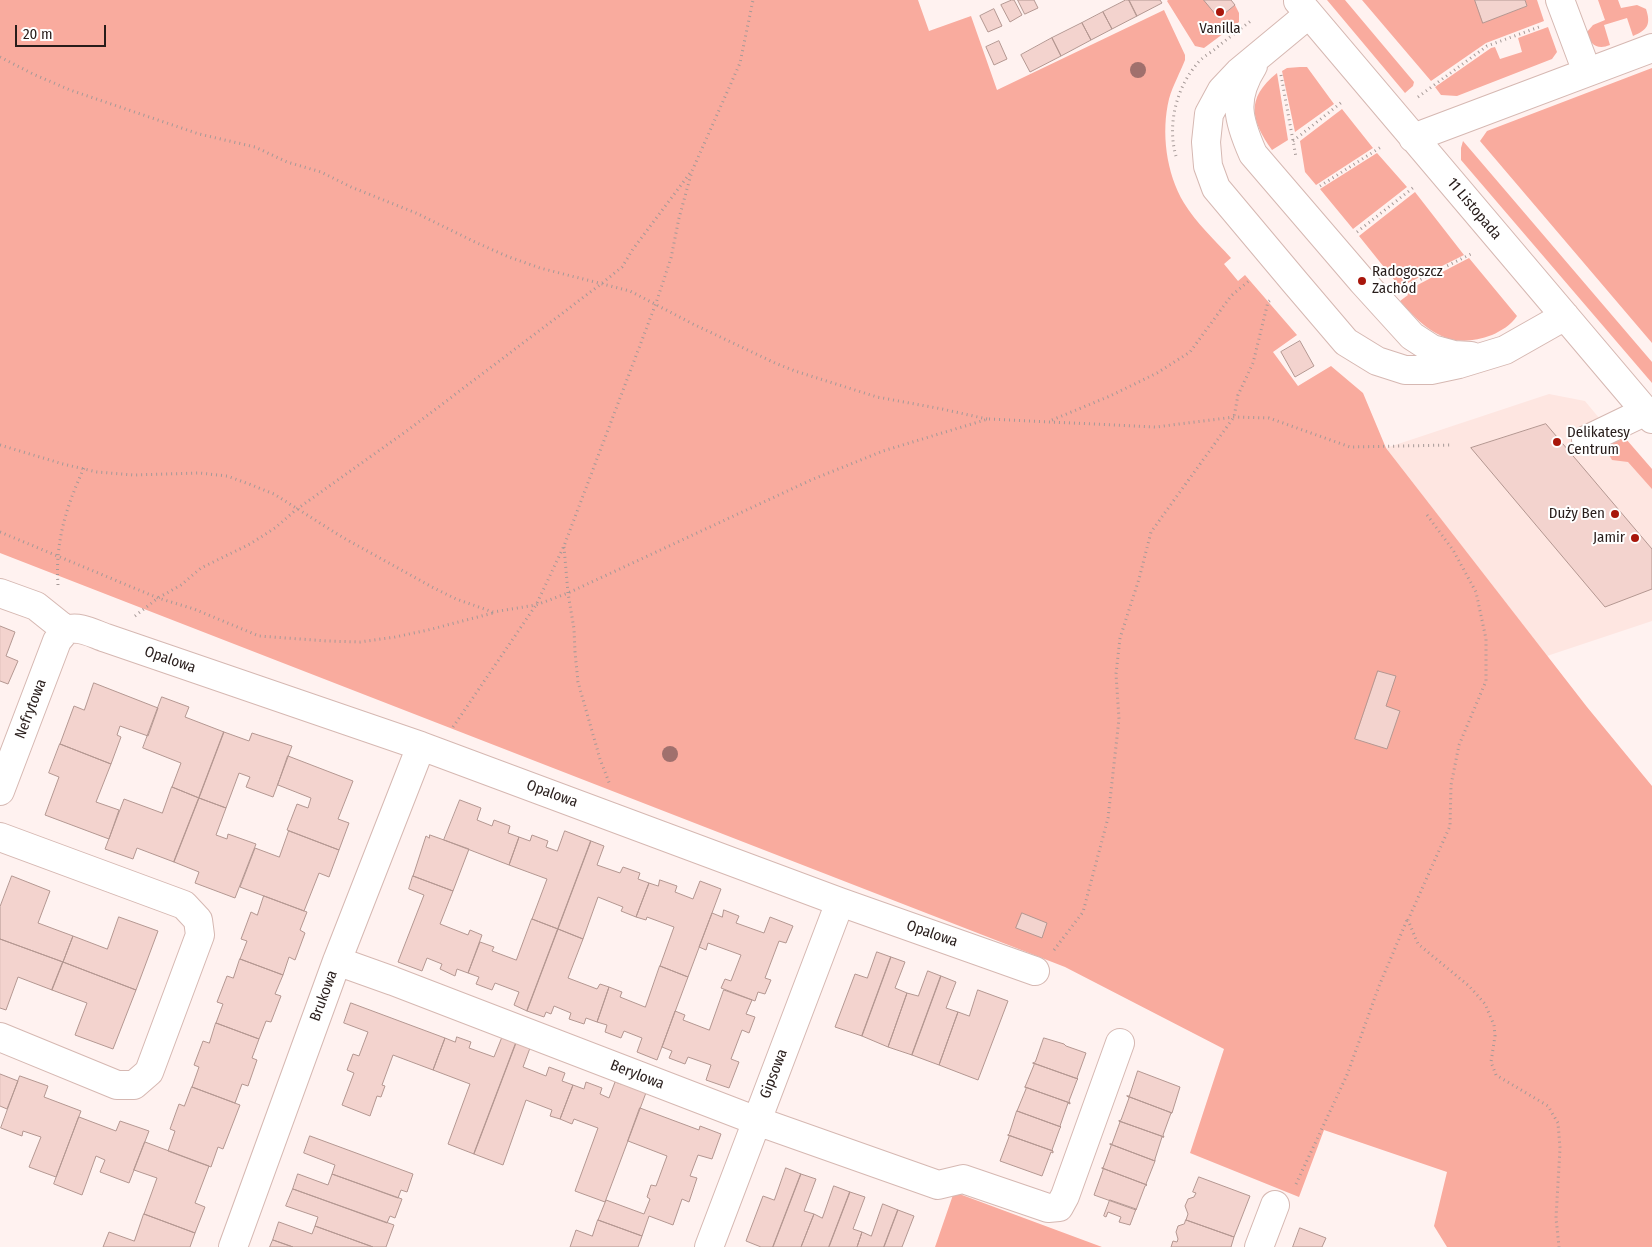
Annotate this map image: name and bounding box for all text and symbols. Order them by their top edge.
marker: Vanilla [1214,6,1226,18]
scale bar [18,15,109,47]
place label: Vanilla [1199,20,1241,38]
text: 20 m [23,25,53,43]
street label: 11 Listopada [1443,174,1505,244]
place label: Radogoszcz Zachód [1372,263,1443,298]
marker: Radogoszcz Zachód [1356,275,1368,287]
place label: Delikatesy Centrum [1567,424,1630,459]
marker: Delikatesy Centrum [1551,436,1563,448]
place label: Duży Ben [1549,505,1605,523]
marker: Duży Ben [1609,508,1621,520]
place label: Jamir [1593,529,1625,547]
marker: Jamir [1629,532,1641,544]
street label: Opalowa [142,643,198,677]
street label: Nefrytowa [11,677,51,741]
street label: Opalowa [524,776,580,812]
street label: Opalowa [904,917,960,951]
street label: Brukowa [306,968,342,1024]
street label: Gipsowa [756,1047,792,1101]
street label: Berylowa [607,1057,667,1093]

